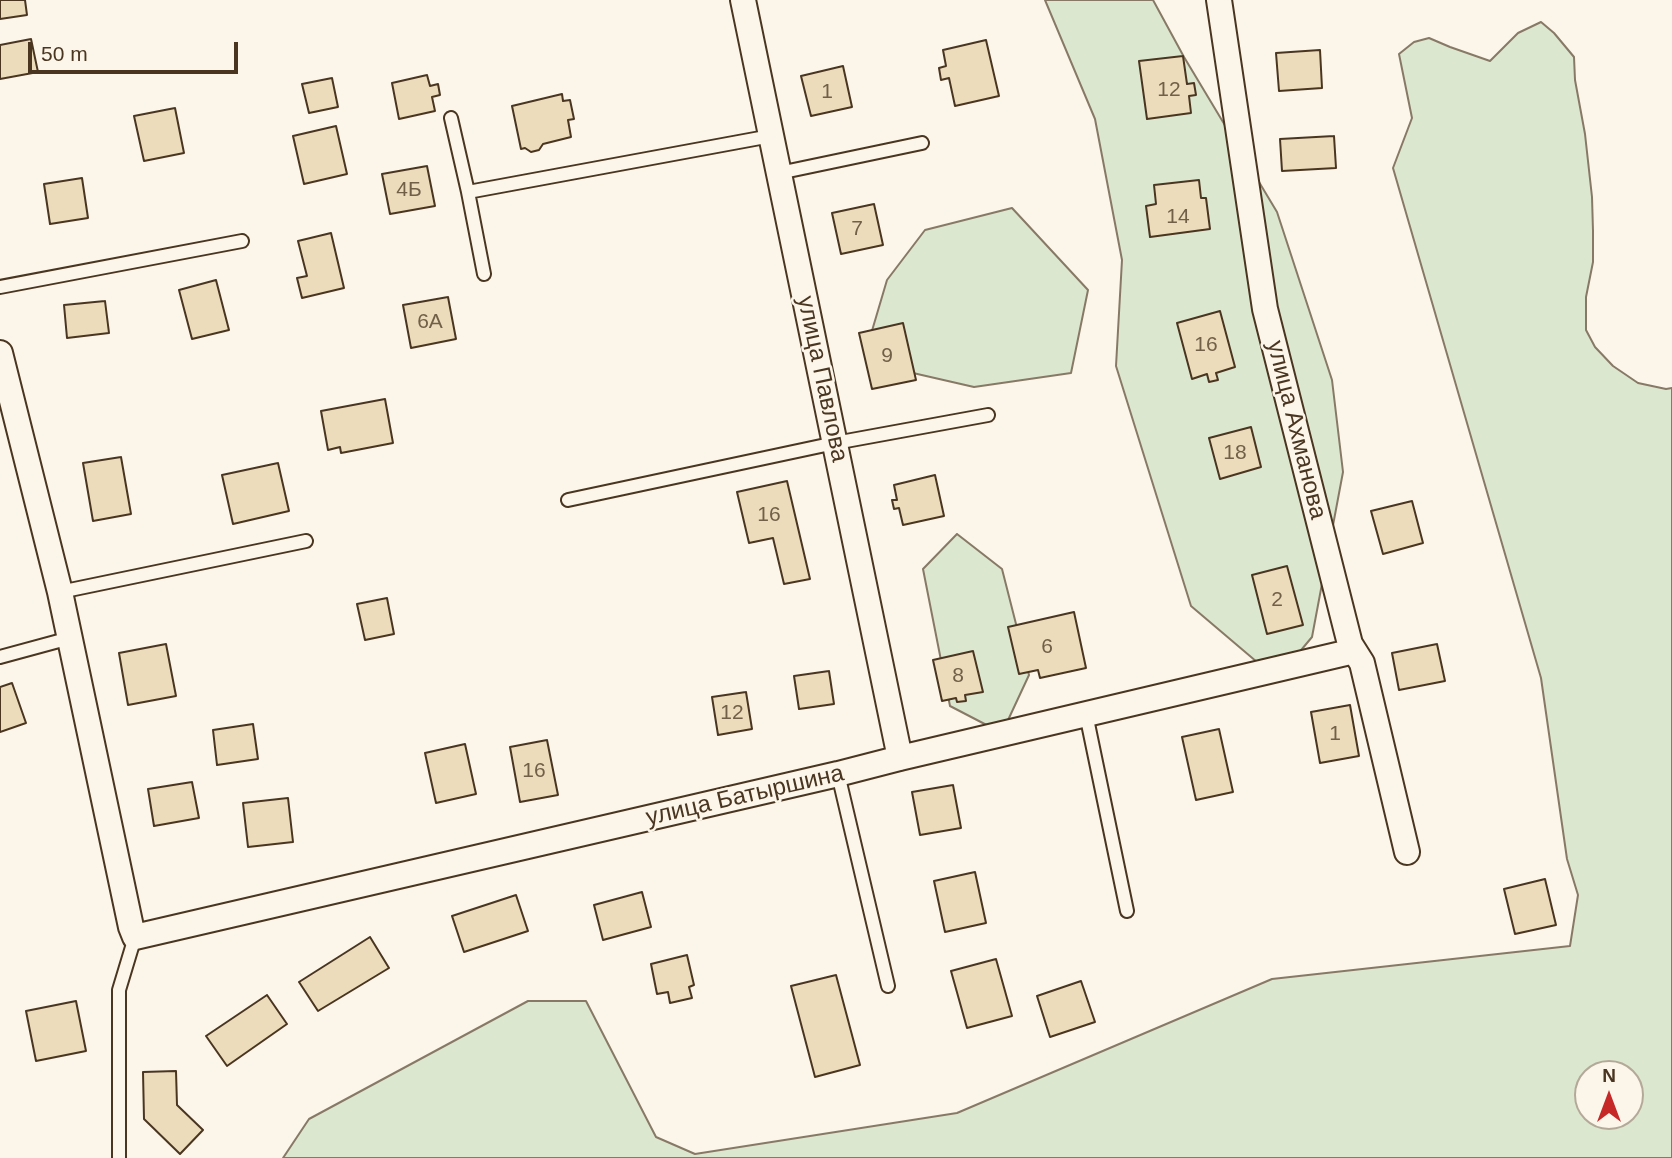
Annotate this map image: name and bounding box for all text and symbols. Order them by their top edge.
scale bar [32,28,242,72]
text: 50 m [41,42,88,65]
house number: 12 [1157,77,1181,103]
house number: 1 [821,79,833,105]
house number: 4Б [396,177,422,203]
house number: 14 [1166,204,1190,230]
house number: 7 [851,216,863,242]
street label: улица Павлова [790,293,854,465]
house number: 6А [417,309,443,335]
house number: 16 [1194,332,1218,358]
street label: улица Ахманова [1260,338,1332,522]
house number: 9 [881,343,893,369]
house number: 18 [1223,440,1247,466]
house number: 16 [757,502,781,528]
house number: 2 [1271,587,1283,613]
house number: 6 [1041,634,1053,660]
house number: 8 [952,663,964,689]
house number: 12 [720,700,744,726]
house number: 1 [1329,721,1341,747]
house number: 16 [522,758,546,784]
street label: улица Батыршина [643,759,847,833]
north arrow [1574,1060,1644,1130]
text: N [1602,1065,1616,1086]

